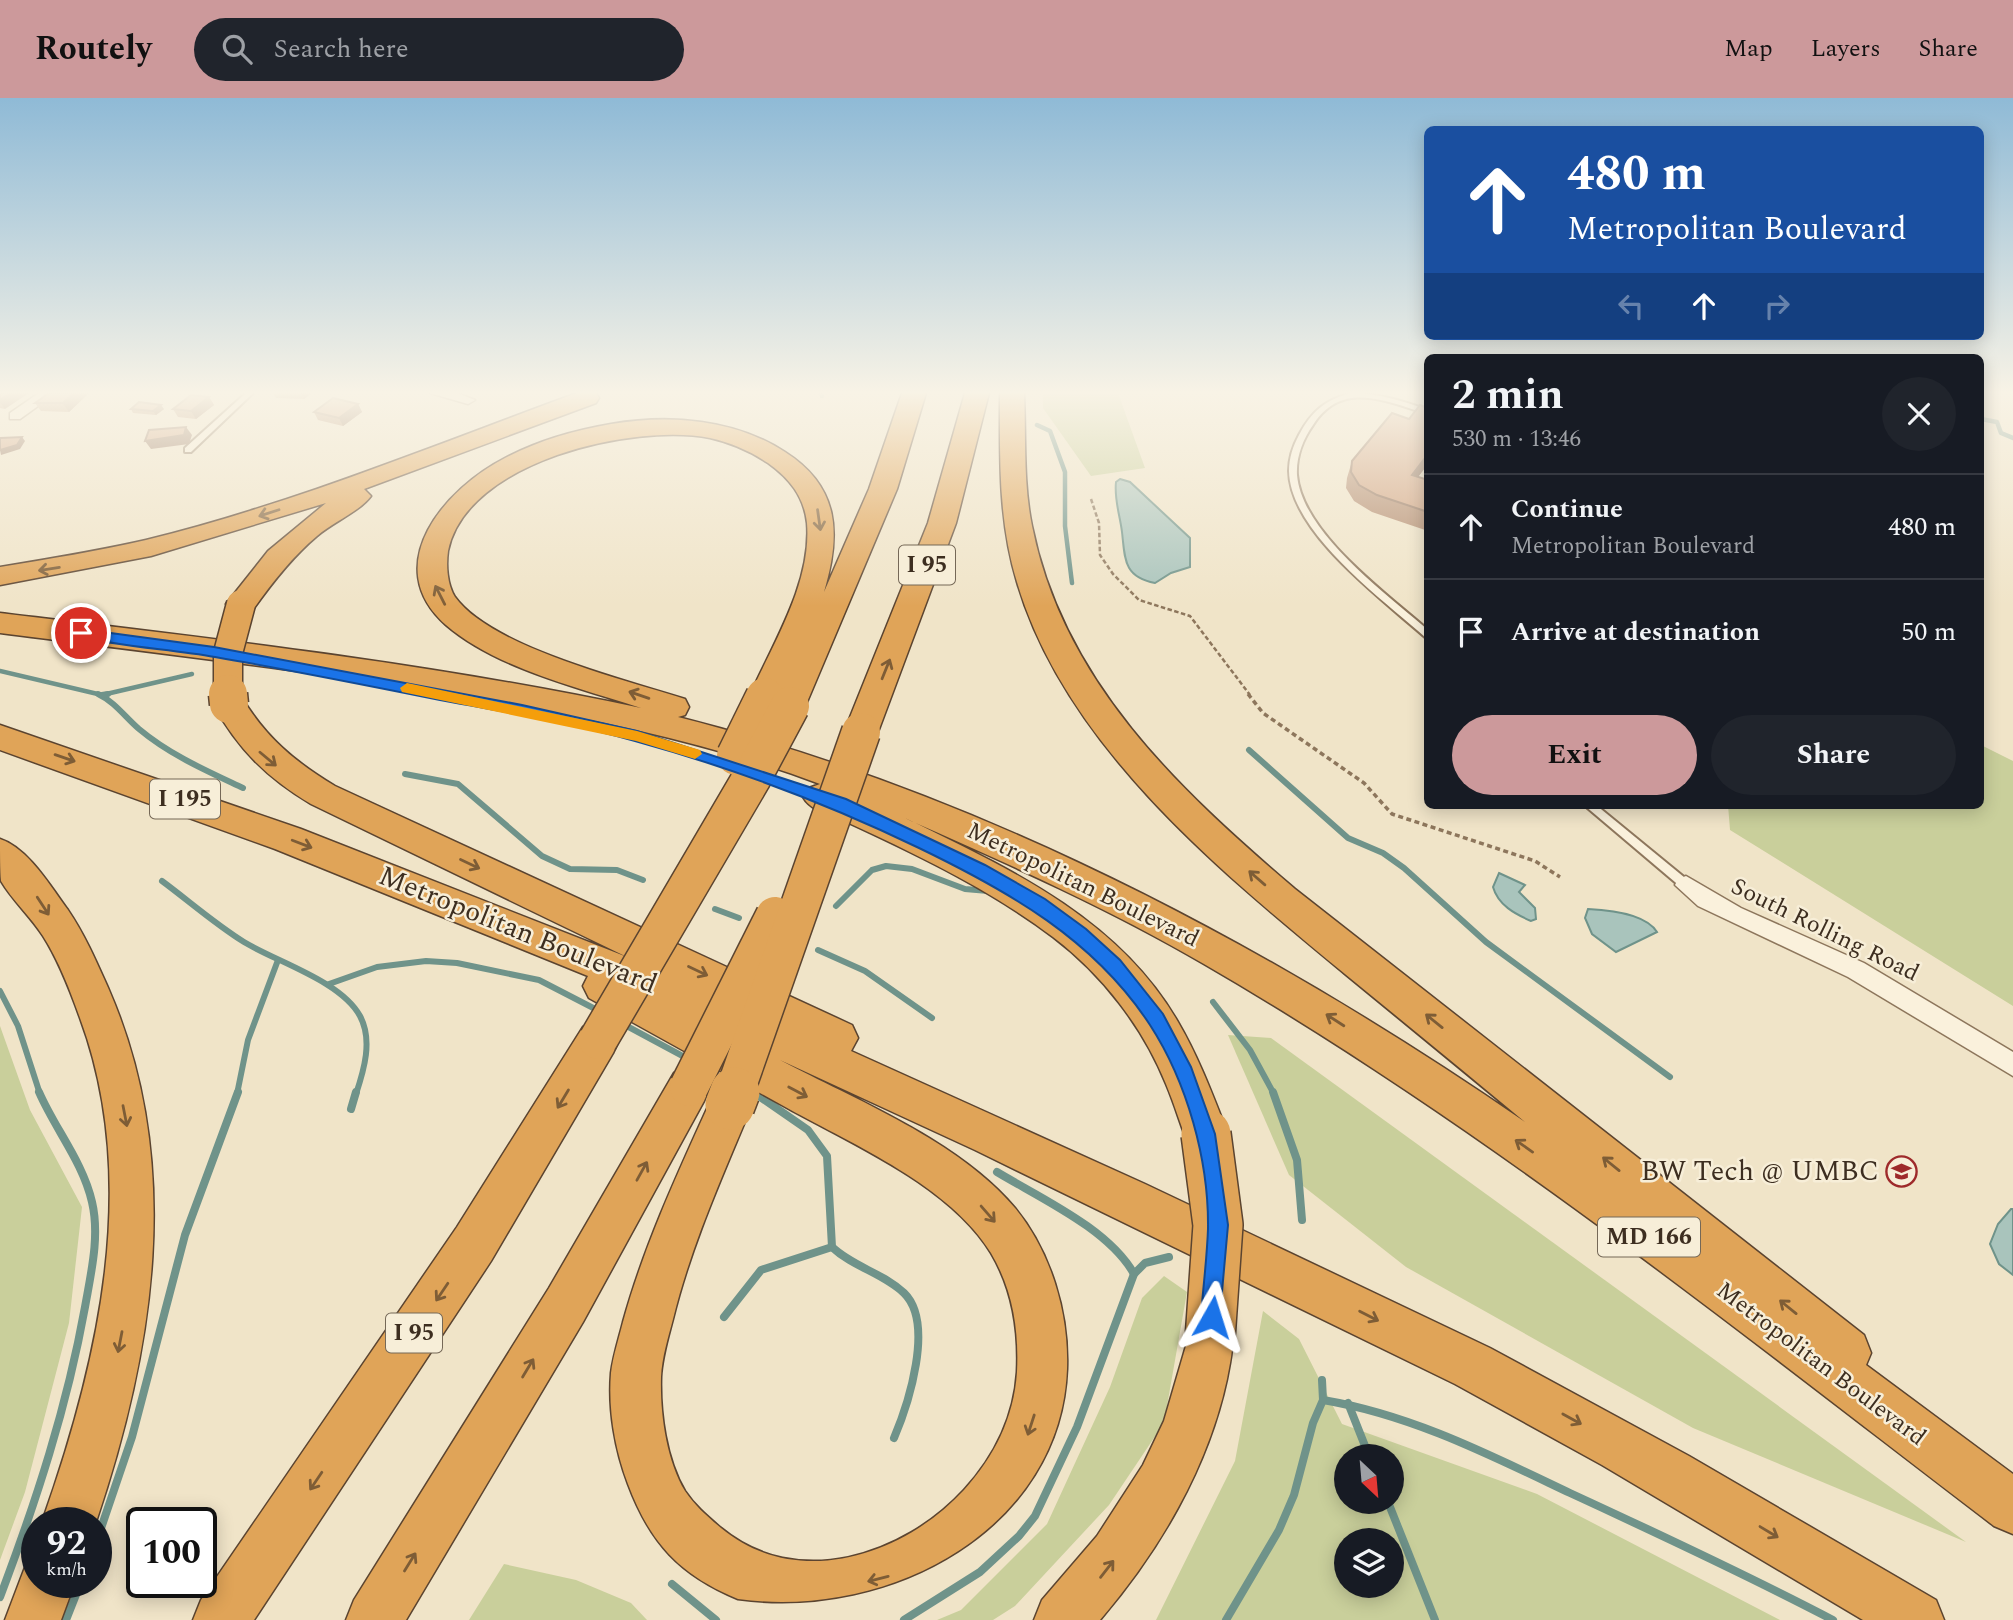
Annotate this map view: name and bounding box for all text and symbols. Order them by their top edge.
search box [194,18,684,81]
text: Routely [35,24,152,74]
text: Search here [274,29,409,69]
icon: search [218,30,256,68]
text: Map [1724,31,1773,67]
text: Layers [1811,31,1881,67]
text: Share [1919,31,1978,67]
text: 480 m [1567,137,1706,212]
icon: ahead [1452,154,1543,245]
text: Metropolitan Boulevard [1567,205,1907,254]
icon: left [1612,287,1650,325]
icon: ahead [1685,287,1723,325]
icon: right [1758,287,1796,325]
text: 2 min [1452,364,1564,427]
button: close [1882,377,1956,451]
text: 530 m · 13:46 [1452,422,1581,457]
text: Continue [1511,489,1623,529]
text: 480 m [1888,507,1956,547]
one-way arrow [259,508,281,520]
one-way arrow [813,508,826,531]
icon: ahead [1452,508,1490,546]
text: Metropolitan Boulevard [1511,529,1755,564]
road number: I 95 [899,545,955,584]
one-way arrow [38,563,61,576]
one-way arrow [433,585,447,605]
pin [51,603,111,663]
text: Arrive at destination [1511,612,1760,652]
text: 50 m [1901,612,1956,652]
icon: arrive [1452,613,1490,651]
icon: arrive [62,614,100,652]
one-way arrow [881,658,894,680]
one-way arrow [628,688,650,701]
button: Exit [1452,715,1697,795]
button: Share [1711,715,1956,795]
one-way arrow [259,751,277,767]
one-way arrow [53,753,75,765]
road number: I 195 [150,779,220,818]
street label: Metropolitan Boulevard [961,813,1205,957]
one-way arrow [290,838,312,851]
street label: Metropolitan Boulevard [372,854,664,1006]
one-way arrow [459,857,480,871]
street label: South Rolling Road [1725,869,1925,991]
one-way arrow [1248,870,1266,886]
one-way arrow [36,896,50,915]
one-way arrow [687,964,708,978]
one-way arrow [1326,1012,1346,1026]
one-way arrow [1425,1014,1443,1029]
one-way arrow [787,1085,807,1099]
one-way arrow [555,1088,569,1108]
one-way arrow [119,1104,133,1127]
one-way arrow [1515,1139,1534,1153]
place label: BW Tech @ UMBC [1641,1150,1879,1193]
school or university icon: BW Tech @ UMBC [1885,1154,1919,1188]
one-way arrow [1603,1156,1621,1171]
one-way arrow [635,1161,649,1181]
one-way arrow [980,1205,996,1223]
road number: MD 166 [1598,1218,1700,1256]
street label: Metropolitan Boulevard [1708,1273,1934,1455]
position arrow [1175,1280,1249,1354]
one-way arrow [435,1282,449,1301]
one-way arrow [1780,1299,1798,1314]
one-way arrow [1358,1309,1379,1323]
road number: I 95 [386,1314,442,1352]
one-way arrow [113,1330,126,1353]
one-way arrow [521,1358,535,1378]
one-way arrow [1561,1412,1581,1426]
one-way arrow [1024,1414,1037,1436]
north arrow [1334,1444,1404,1514]
map controls [1334,1444,1404,1598]
one-way arrow [309,1471,323,1490]
speed limit sign: 100 [126,1507,217,1598]
text: 92 [47,1517,86,1570]
one-way arrow [1758,1526,1778,1540]
button: layers [1334,1528,1404,1598]
one-way arrow [402,1553,417,1572]
text: km/h [46,1556,87,1583]
one-way arrow [1099,1560,1114,1578]
one-way arrow [867,1573,890,1586]

